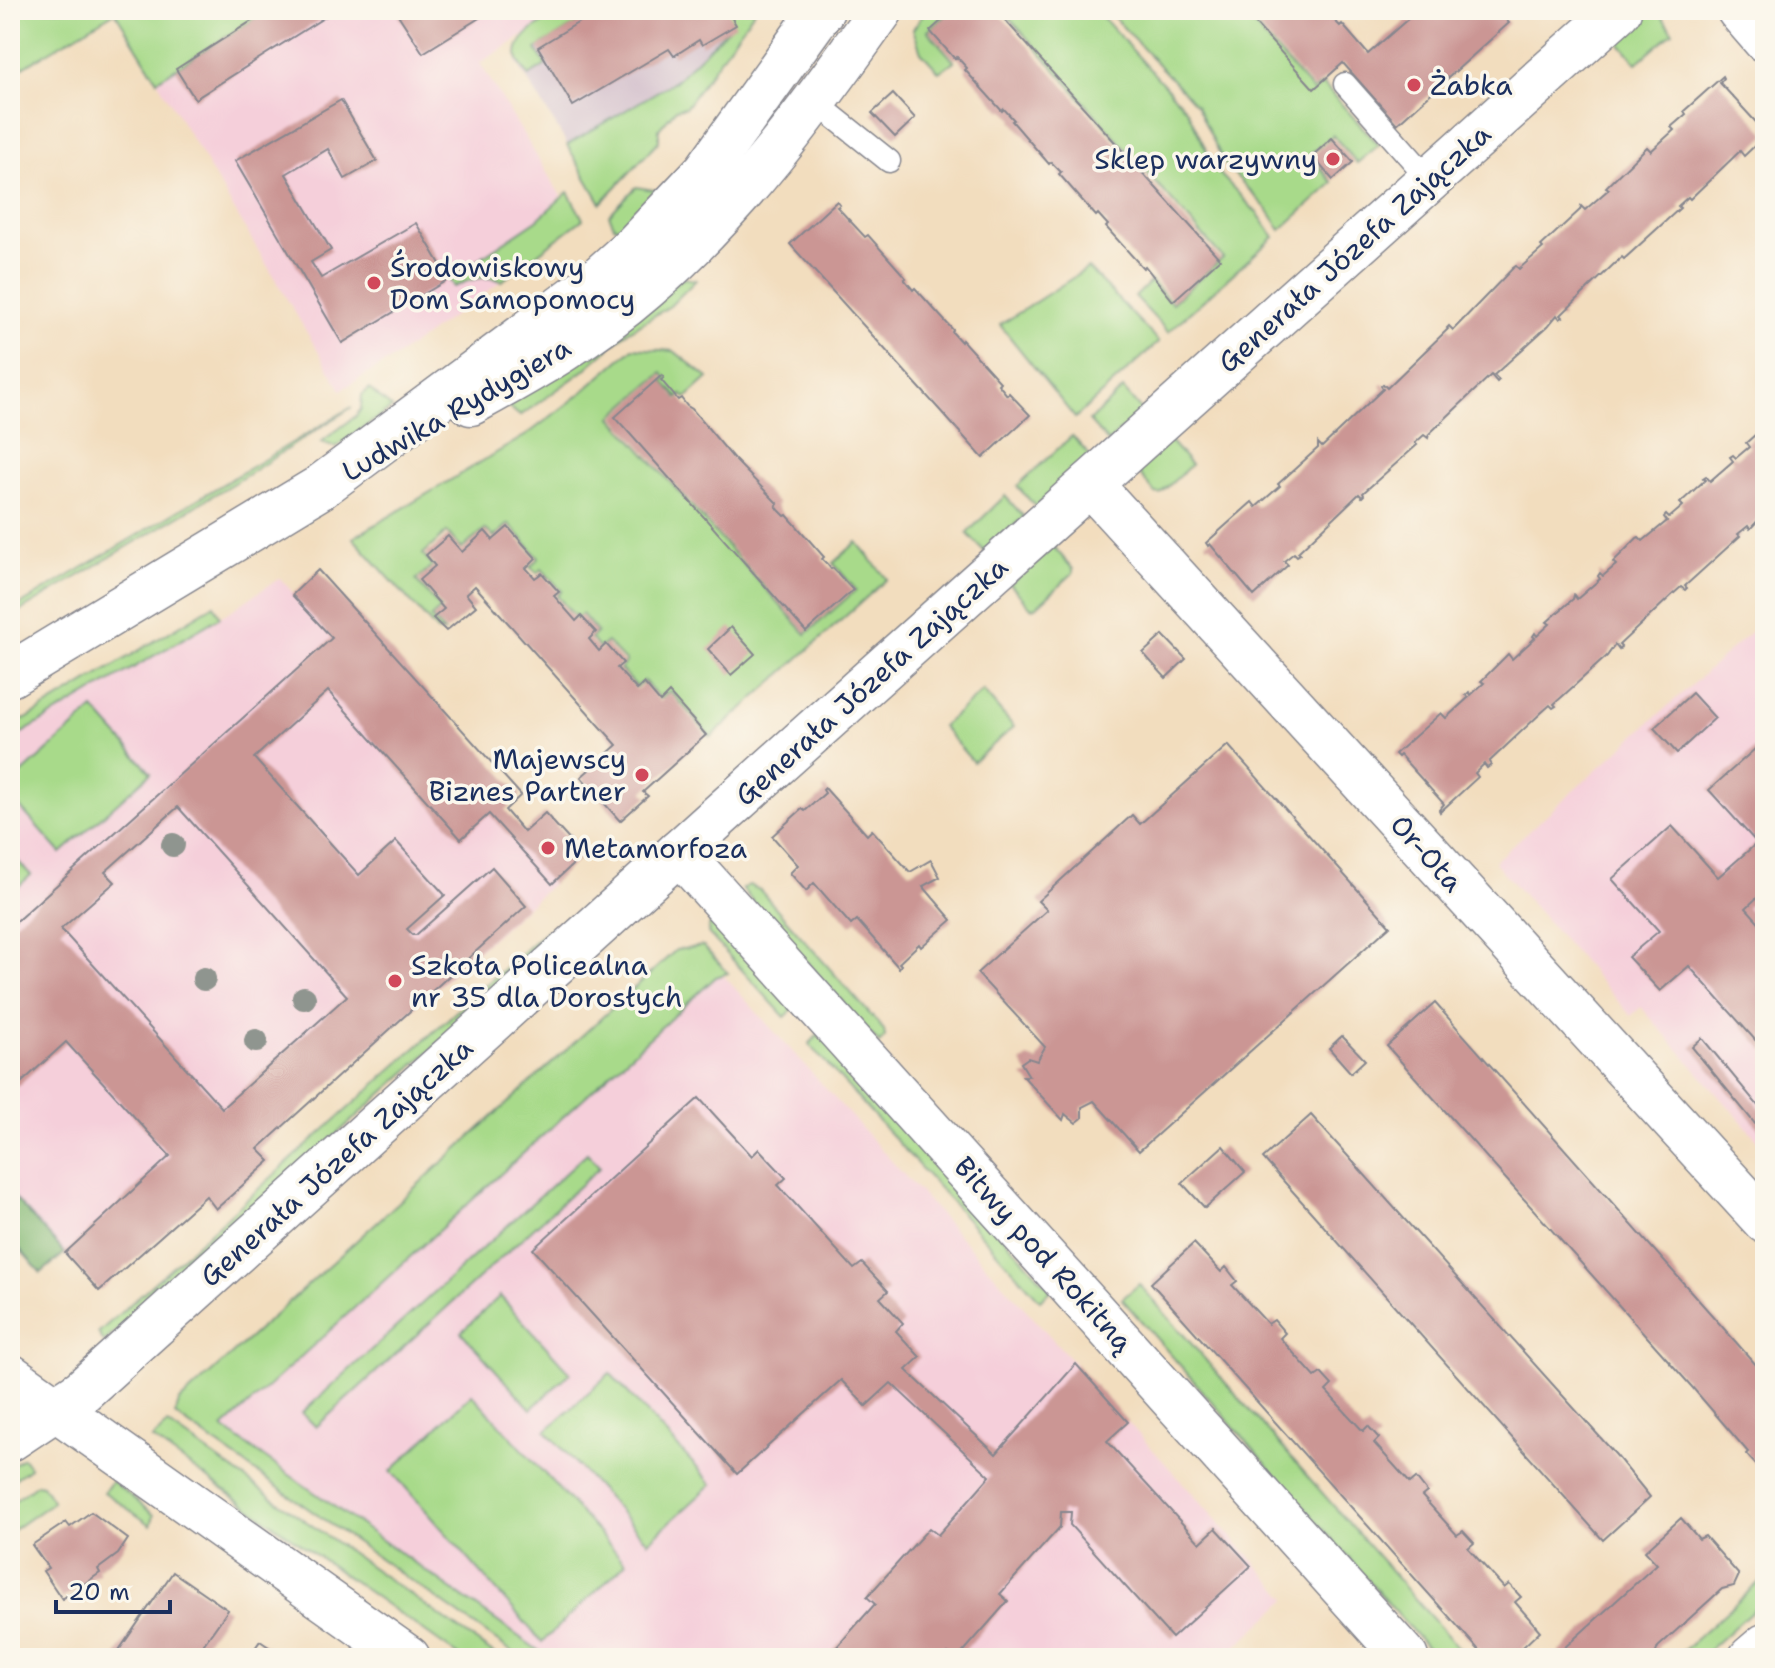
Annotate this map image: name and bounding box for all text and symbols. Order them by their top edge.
place label: Żabka [1430,66,1513,104]
marker: Żabka [1405,76,1423,94]
street label: Generała Józefa Zajączka [1209,115,1499,381]
place label: Sklep warzywny [1094,140,1317,178]
marker: Sklep warzywny [1324,150,1342,168]
place label: Środowiskowy Dom Samopomocy [390,248,635,318]
marker: Środowiskowy Dom Samopomocy [365,274,383,292]
street label: Ludwika Rydygiera [335,328,577,490]
street label: Generała Józefa Zajączka [726,548,1016,814]
place label: Majewscy Biznes Partner [429,740,626,810]
marker: Majewscy Biznes Partner [633,766,651,784]
street label: Or-Ota [1382,806,1472,900]
place label: Metamorfoza [564,829,747,867]
marker: Metamorfoza [539,839,557,857]
place label: Szkoła Policealna nr 35 dla Dorosłych [411,946,682,1016]
marker: Szkoła Policealna nr 35 dla Dorosłych [386,972,404,990]
street label: Generała Józefa Zajączka [191,1029,481,1295]
street label: Bitwy pod Rokitną [946,1148,1142,1360]
scale bar [56,1564,170,1614]
text: 20 m [68,1576,130,1608]

